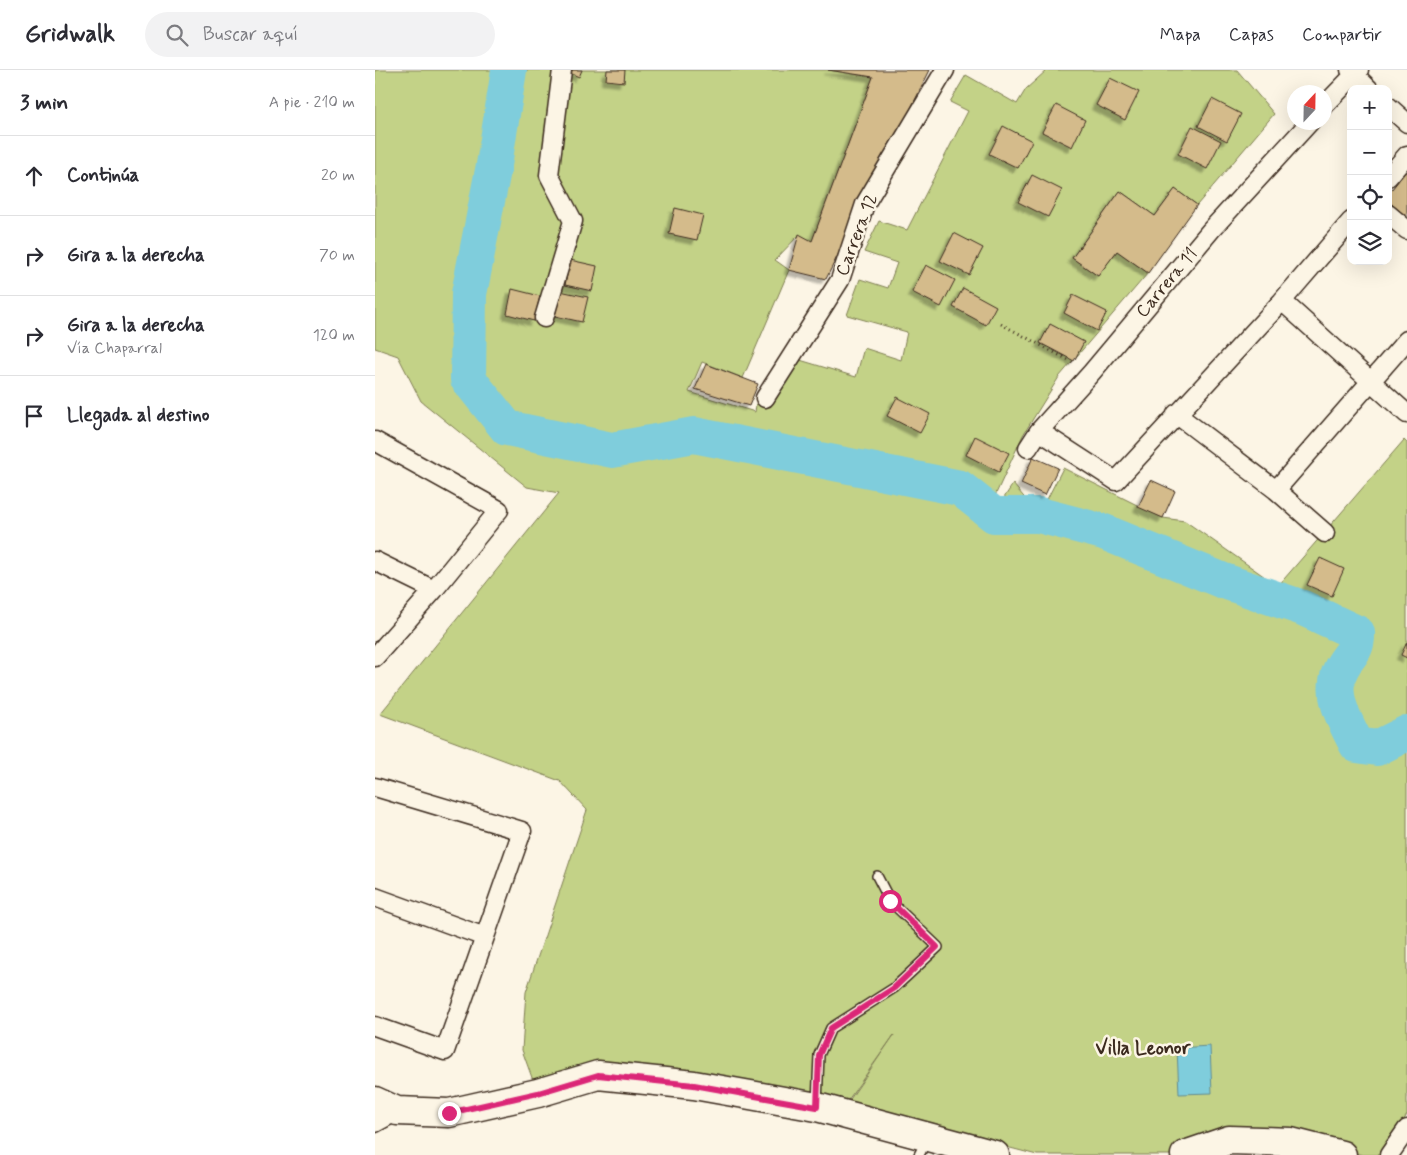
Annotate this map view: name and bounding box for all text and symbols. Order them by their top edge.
search box [145,12,495,57]
text: Gridwalk [25,19,115,50]
icon: search [163,21,191,49]
text: Buscar aquí [203,22,298,47]
text: Mapa [1160,23,1201,47]
text: Capas [1229,23,1274,47]
text: Compartir [1302,23,1382,47]
north arrow [1287,85,1332,130]
map controls [1347,85,1392,265]
button: + [1347,85,1392,130]
text: 3 min [20,89,68,117]
text: A pie · 210 m [269,92,355,113]
button: − [1347,130,1392,175]
icon: ahead [20,162,48,190]
text: Continúa [67,163,139,188]
text: 20 m [321,165,355,186]
button: locate [1347,175,1392,220]
street label: Carrera 12 [830,190,884,280]
button: layers [1347,220,1392,265]
icon: right [20,242,48,270]
text: Gira a la derecha [67,243,205,268]
street label: Carrera 11 [1131,243,1203,323]
text: 70 m [319,245,355,266]
text: Gira a la derecha [67,313,205,338]
icon: right [20,322,48,350]
text: 120 m [313,325,355,346]
text: Vía Chaparral [67,338,162,359]
icon: arrive [20,402,48,430]
text: Llegada al destino [67,403,209,428]
route start [879,890,902,913]
district label: Villa Leonor [1096,1036,1192,1061]
route end [438,1102,461,1125]

